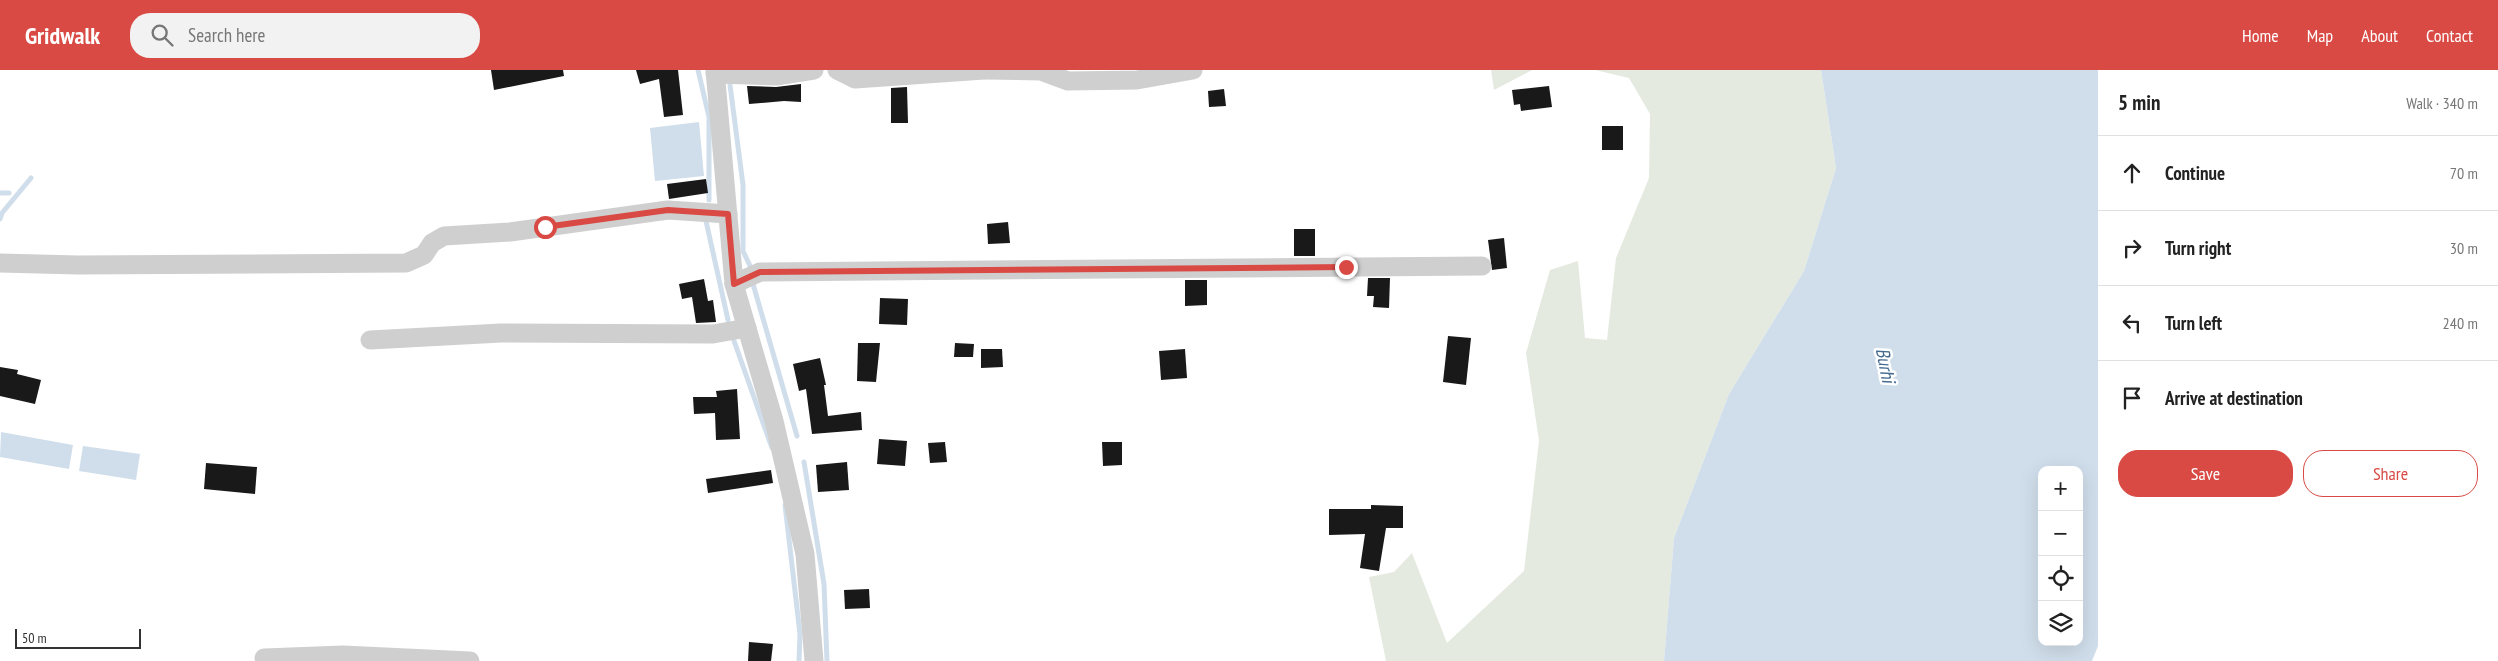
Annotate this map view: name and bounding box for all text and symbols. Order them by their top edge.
search box [130,13,480,58]
text: Gridwalk [25,20,100,51]
icon: search [148,21,176,49]
text: Search here [188,23,265,47]
text: Home [2242,24,2279,47]
text: Map [2307,24,2333,47]
text: About [2361,24,2398,47]
text: Contact [2426,24,2473,47]
text: 5 min [2118,89,2160,116]
text: Walk · 340 m [2406,93,2478,113]
icon: ahead [2118,159,2146,187]
text: Continue [2165,161,2225,185]
text: 70 m [2450,163,2478,183]
route start [534,216,557,239]
icon: right [2118,234,2146,262]
text: Turn right [2165,236,2231,260]
text: 30 m [2450,238,2478,258]
route end [1335,256,1358,279]
icon: left [2118,309,2146,337]
text: Turn left [2165,311,2222,335]
text: 240 m [2443,313,2478,333]
water label: Burhi [1871,346,1902,387]
icon: arrive [2118,384,2146,412]
text: Arrive at destination [2165,386,2303,410]
button: Save [2118,450,2293,497]
button: Share [2303,450,2478,497]
map controls [2038,466,2083,646]
button: + [2038,466,2083,511]
button: − [2038,511,2083,556]
button: locate [2038,556,2083,601]
button: layers [2038,601,2083,646]
scale bar [15,626,141,649]
text: 50 m [22,629,47,647]

